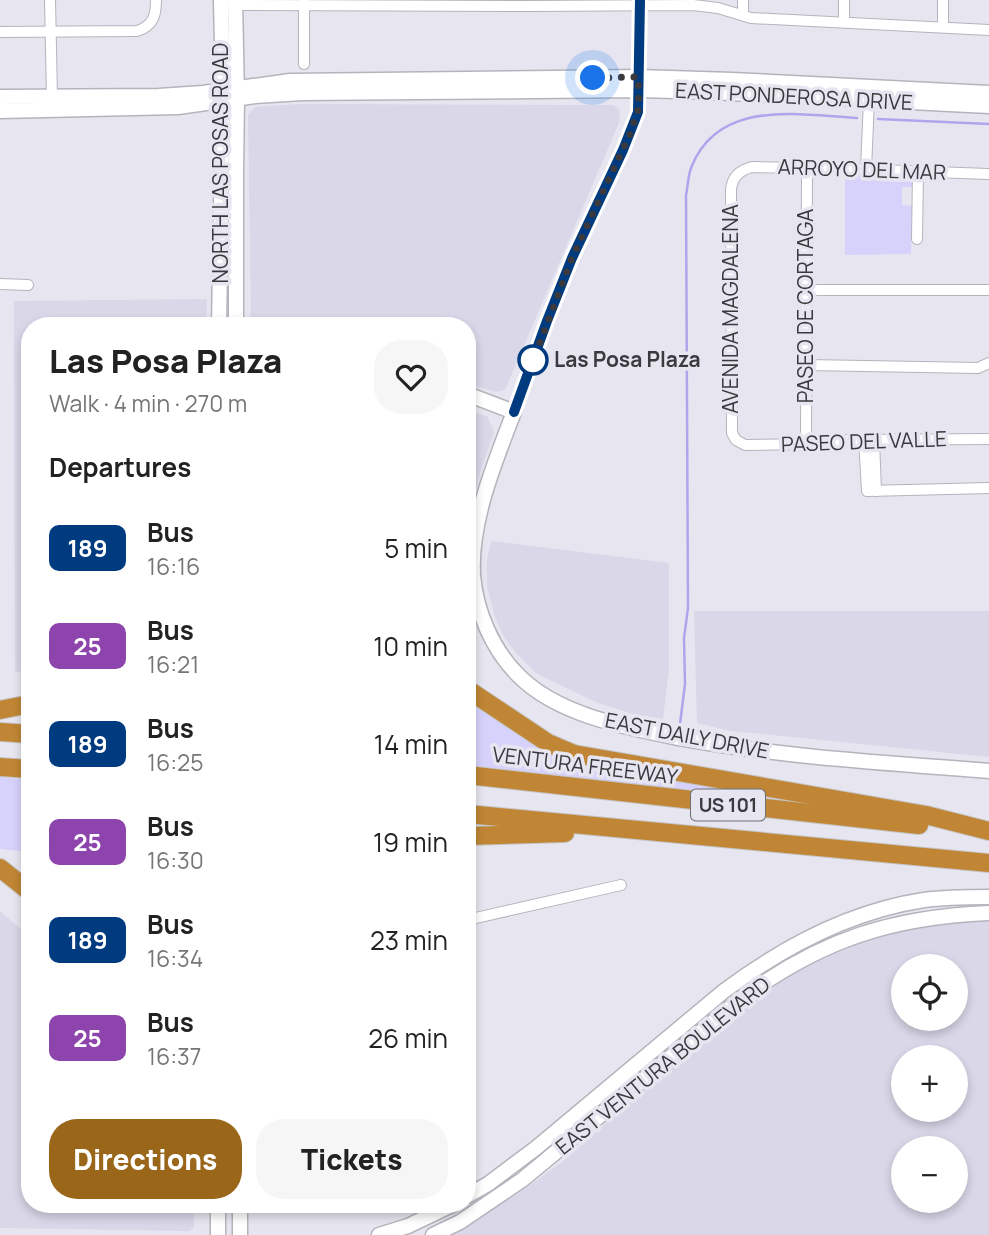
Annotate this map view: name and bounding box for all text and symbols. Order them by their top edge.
street label: NORTH LAS POSAS ROAD [206,43,234,283]
your location [575,60,610,95]
street label: EAST PONDEROSA DRIVE [674,76,914,116]
street label: ARROYO DEL MAR [777,152,947,186]
street label: AVENIDA MAGDALENA [716,204,744,414]
street label: PASEO DE CORTAGA [791,209,819,403]
text: Las Posa Plaza [49,338,282,383]
button: heart [374,340,448,414]
marker: Las Posa Plaza [518,345,548,375]
place label: Las Posa Plaza [554,345,701,373]
text: Walk · 4 min · 270 m [49,387,247,419]
street label: PASEO DEL VALLE [780,424,947,458]
text: Departures [49,449,191,485]
text: Bus [147,514,194,550]
text: 5 min [384,530,448,566]
text: 189 [67,531,108,564]
text: 16:16 [147,550,200,582]
text: Bus [147,612,194,648]
text: 10 min [373,628,448,664]
text: 25 [73,629,102,662]
text: 16:21 [147,648,199,680]
street label: EAST DAILY DRIVE [603,705,772,765]
text: Bus [147,710,194,746]
text: 14 min [374,726,448,762]
text: 189 [67,727,108,760]
street label: VENTURA FREEWAY [491,740,680,790]
text: 16:25 [147,746,204,778]
road number: US 101 [691,790,765,820]
text: Bus [147,808,194,844]
text: 19 min [373,824,448,860]
text: 25 [73,825,102,858]
text: 16:30 [147,844,204,876]
text: Bus [147,906,194,942]
text: 23 min [370,922,448,958]
text: 189 [67,923,108,956]
text: 16:34 [147,942,203,974]
map controls [891,954,968,1213]
button: locate [891,954,968,1031]
street label: EAST VENTURA BOULEVARD [549,970,775,1161]
text: Bus [147,1004,194,1040]
text: 26 min [368,1020,448,1056]
text: 25 [73,1021,102,1054]
text: 16:37 [147,1040,201,1072]
button: + [891,1045,968,1122]
button: Directions [49,1119,242,1199]
button: Tickets [256,1119,448,1199]
button: − [891,1136,968,1213]

